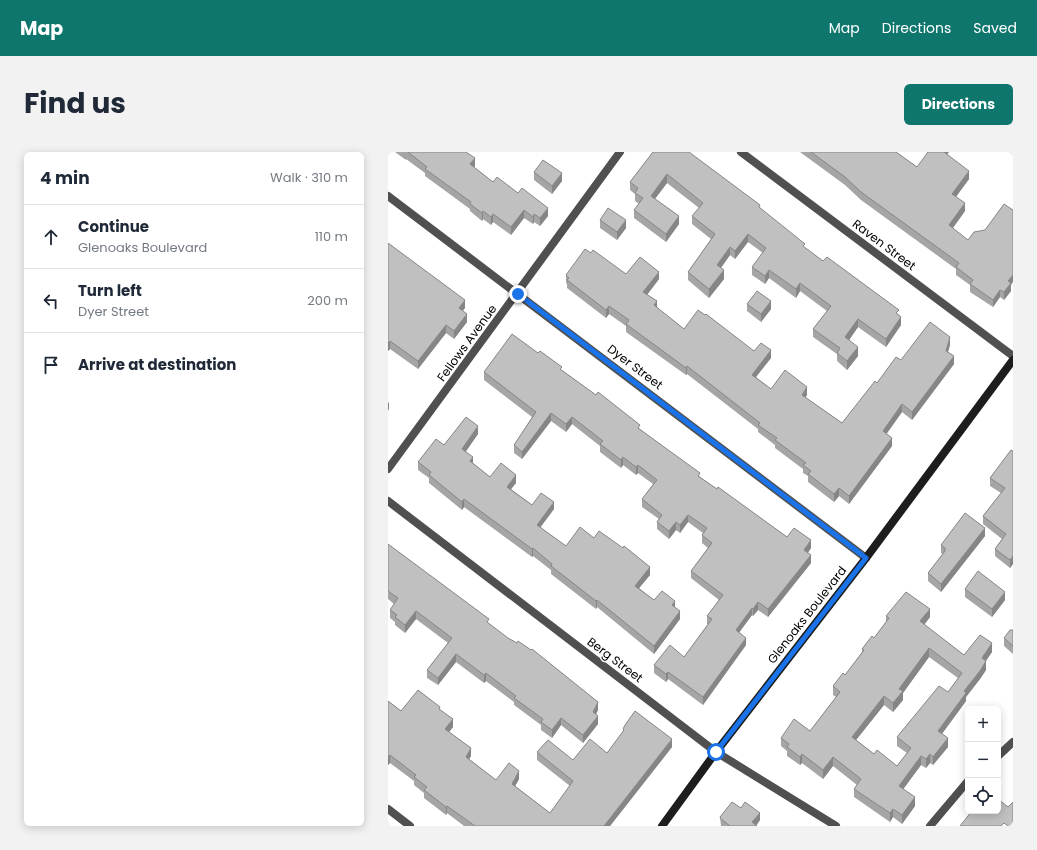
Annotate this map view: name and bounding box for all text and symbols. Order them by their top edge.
text: Map [20,15,63,42]
text: Map [829,18,860,38]
text: Directions [882,18,951,38]
text: Saved [973,18,1017,38]
text: Find us [24,84,126,123]
button: Directions [904,84,1013,125]
text: 4 min [40,166,90,190]
text: Walk · 310 m [270,168,348,187]
street label: Raven Street [849,215,920,274]
text: Continue [78,216,149,237]
icon: ahead [40,226,62,248]
text: 110 m [315,227,348,246]
text: Glenoaks Boulevard [78,238,207,257]
text: Turn left [78,280,142,301]
route end [509,285,527,303]
icon: left [40,290,62,312]
text: 200 m [307,291,348,310]
street label: Fellows Avenue [433,301,500,385]
text: Dyer Street [78,302,149,321]
street label: Dyer Street [604,340,667,393]
icon: arrive [40,354,62,376]
text: Arrive at destination [78,354,236,375]
street label: Glenoaks Boulevard [763,562,850,667]
street label: Berg Street [584,633,647,686]
map controls [965,706,1001,814]
button: + [965,706,1001,742]
button: − [965,742,1001,778]
route start [707,743,725,761]
button: locate [965,778,1001,814]

